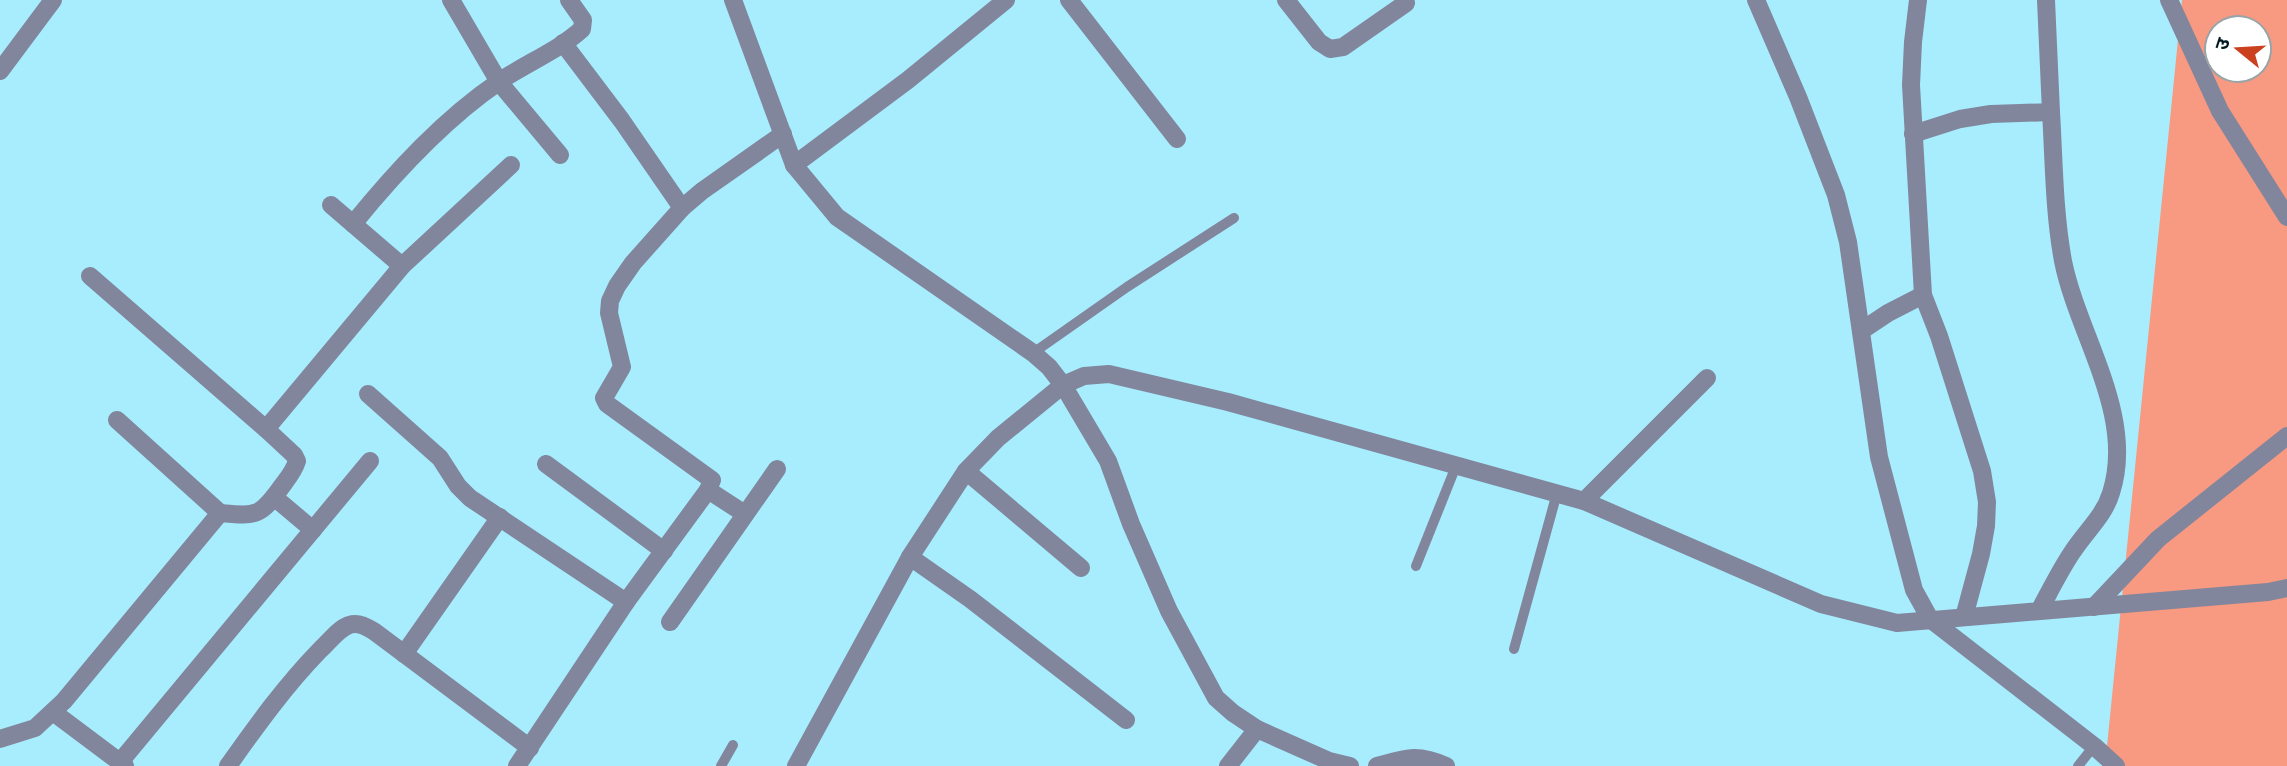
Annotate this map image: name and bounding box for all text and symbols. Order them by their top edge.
north arrow [2203,14,2273,84]
text: उ [2209,34,2234,52]

